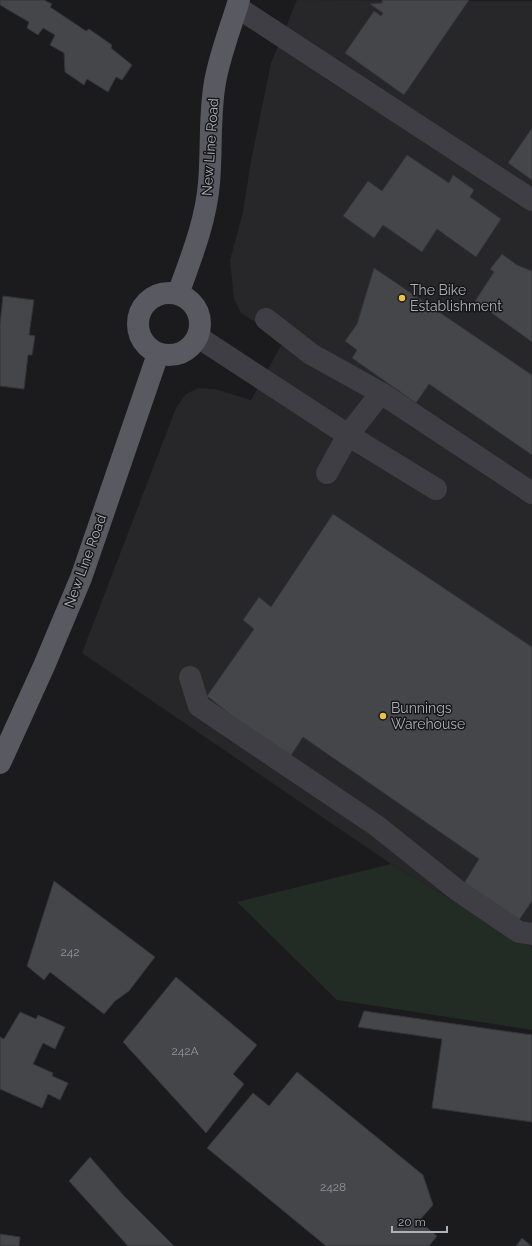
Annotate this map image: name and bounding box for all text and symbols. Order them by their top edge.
street label: New Line Road [199,98,221,196]
place label: The Bike Establishment [410,282,502,314]
marker: The Bike Establishment [397,293,407,303]
street label: New Line Road [61,512,109,610]
place label: Bunnings Warehouse [391,700,465,732]
marker: Bunnings Warehouse [378,711,388,721]
house number: 242 [60,945,80,959]
house number: 242A [171,1044,199,1058]
house number: 2428 [320,1180,346,1194]
scale bar [392,1208,447,1234]
text: 20 m [398,1215,426,1229]

